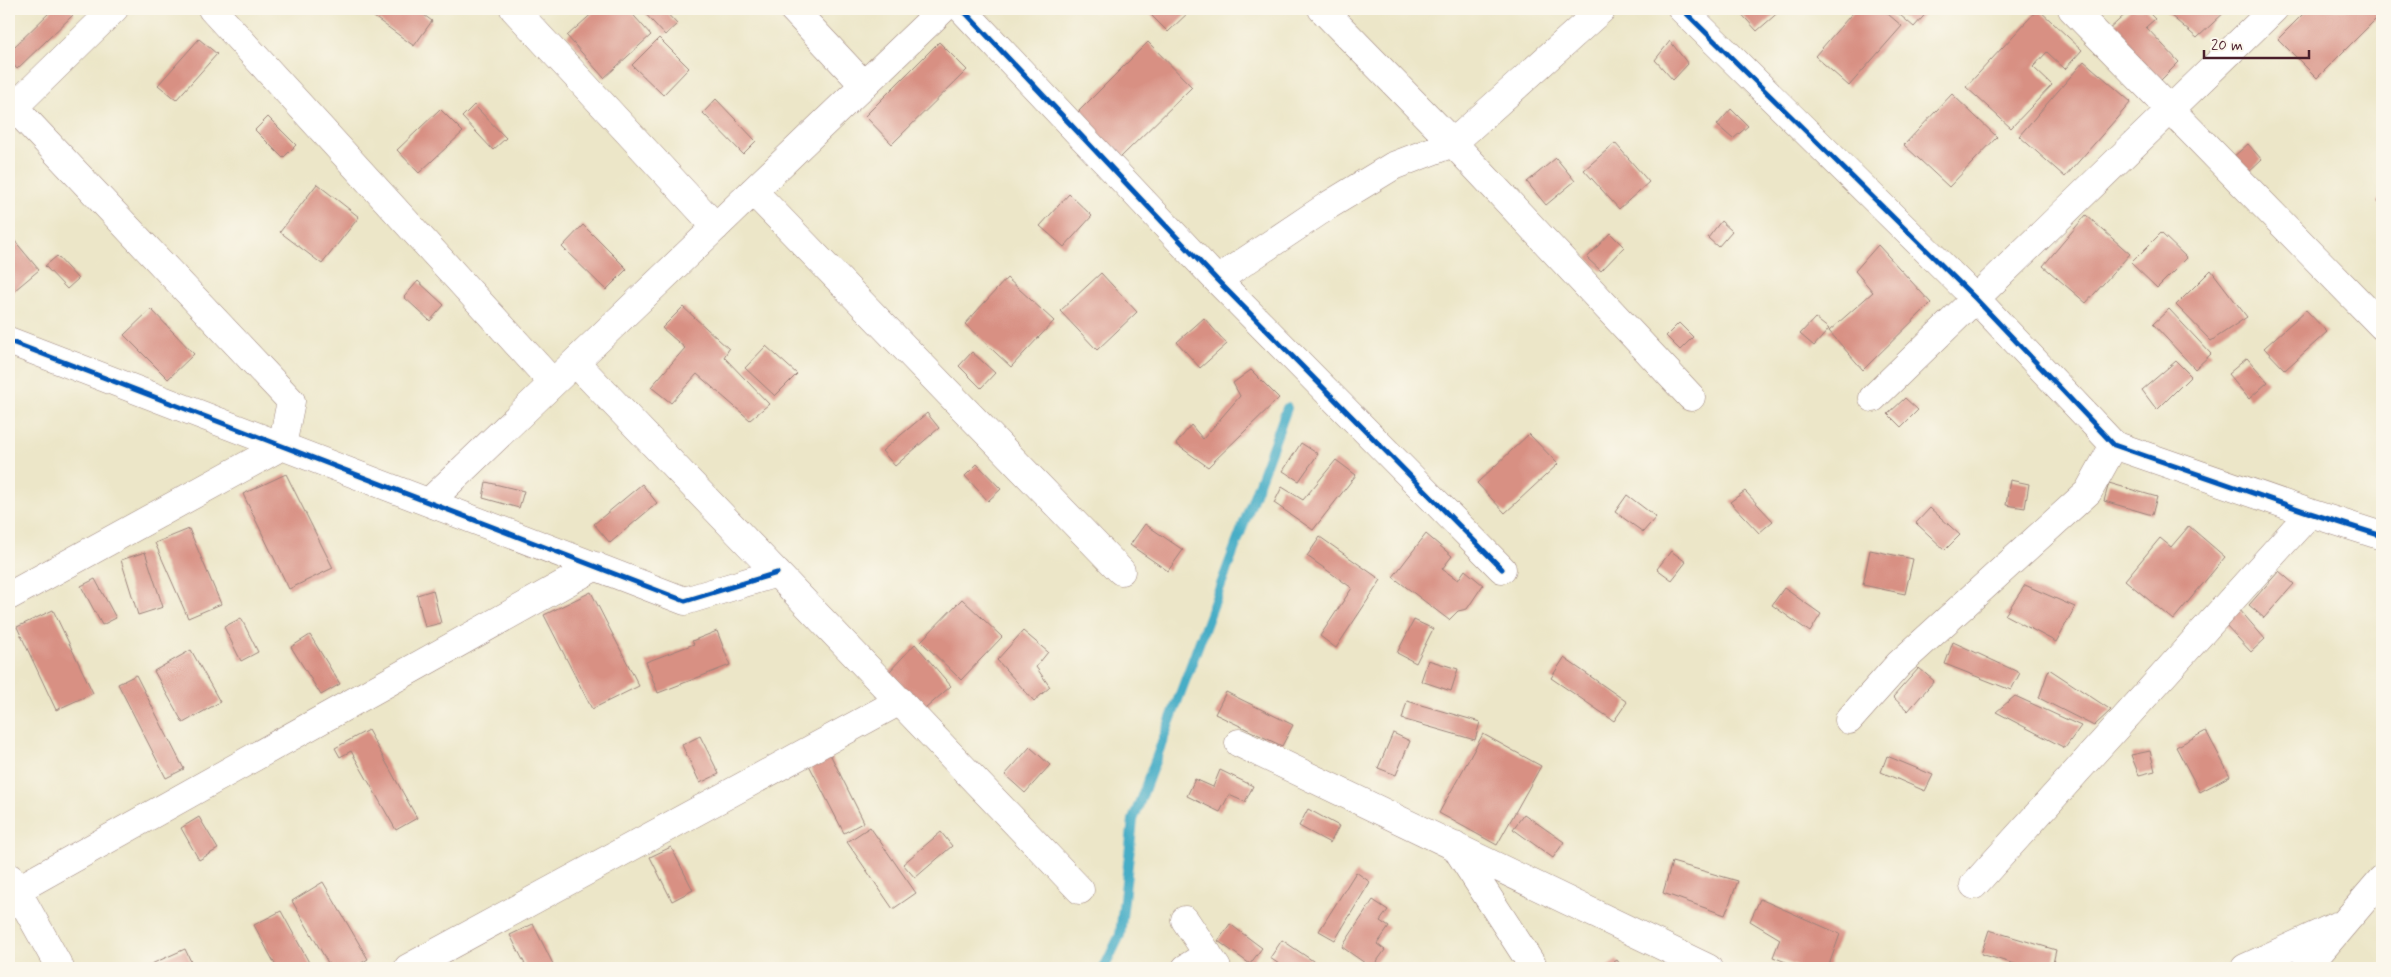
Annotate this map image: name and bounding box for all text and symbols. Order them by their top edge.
scale bar [2204,28,2308,60]
text: 20 m [2211,36,2243,56]

